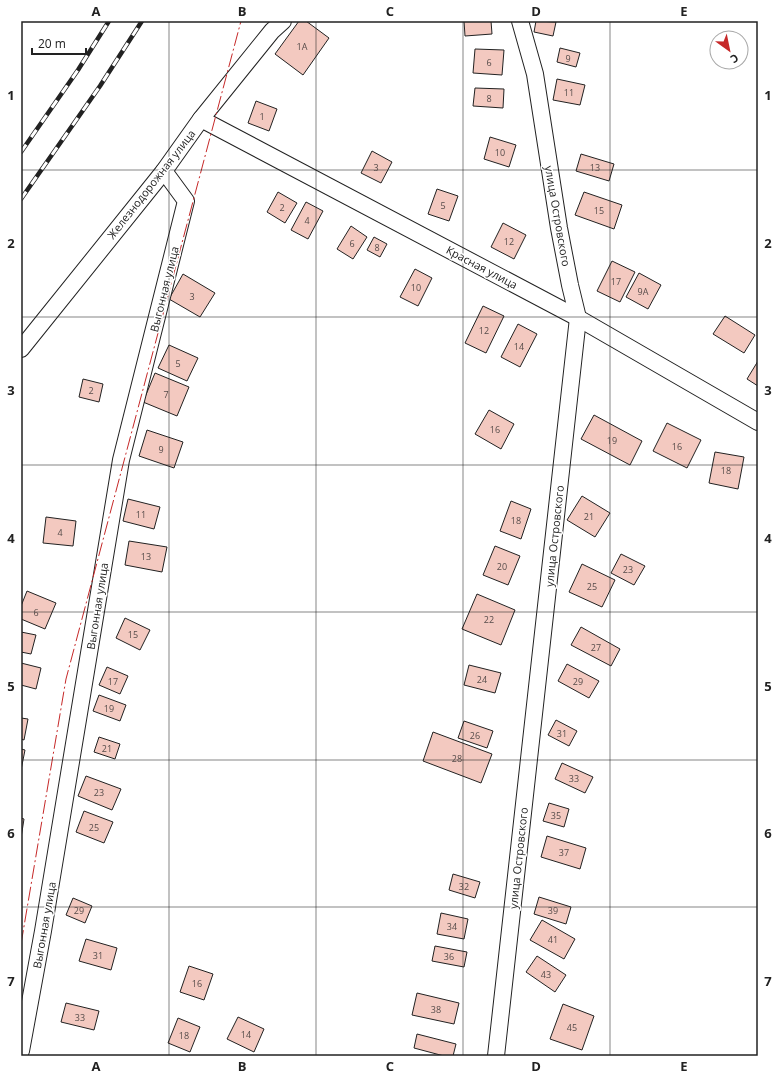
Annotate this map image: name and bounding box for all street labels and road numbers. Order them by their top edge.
street label: Железнодорожная улица [104,126,198,242]
street label: улица Островского [542,164,574,268]
street label: Красная улица [444,242,520,292]
street label: Выгонная улица [146,245,182,333]
street label: улица Островского [541,484,567,588]
street label: Выгонная улица [83,562,111,650]
street label: улица Островского [505,806,531,910]
street label: Выгонная улица [29,881,59,969]

